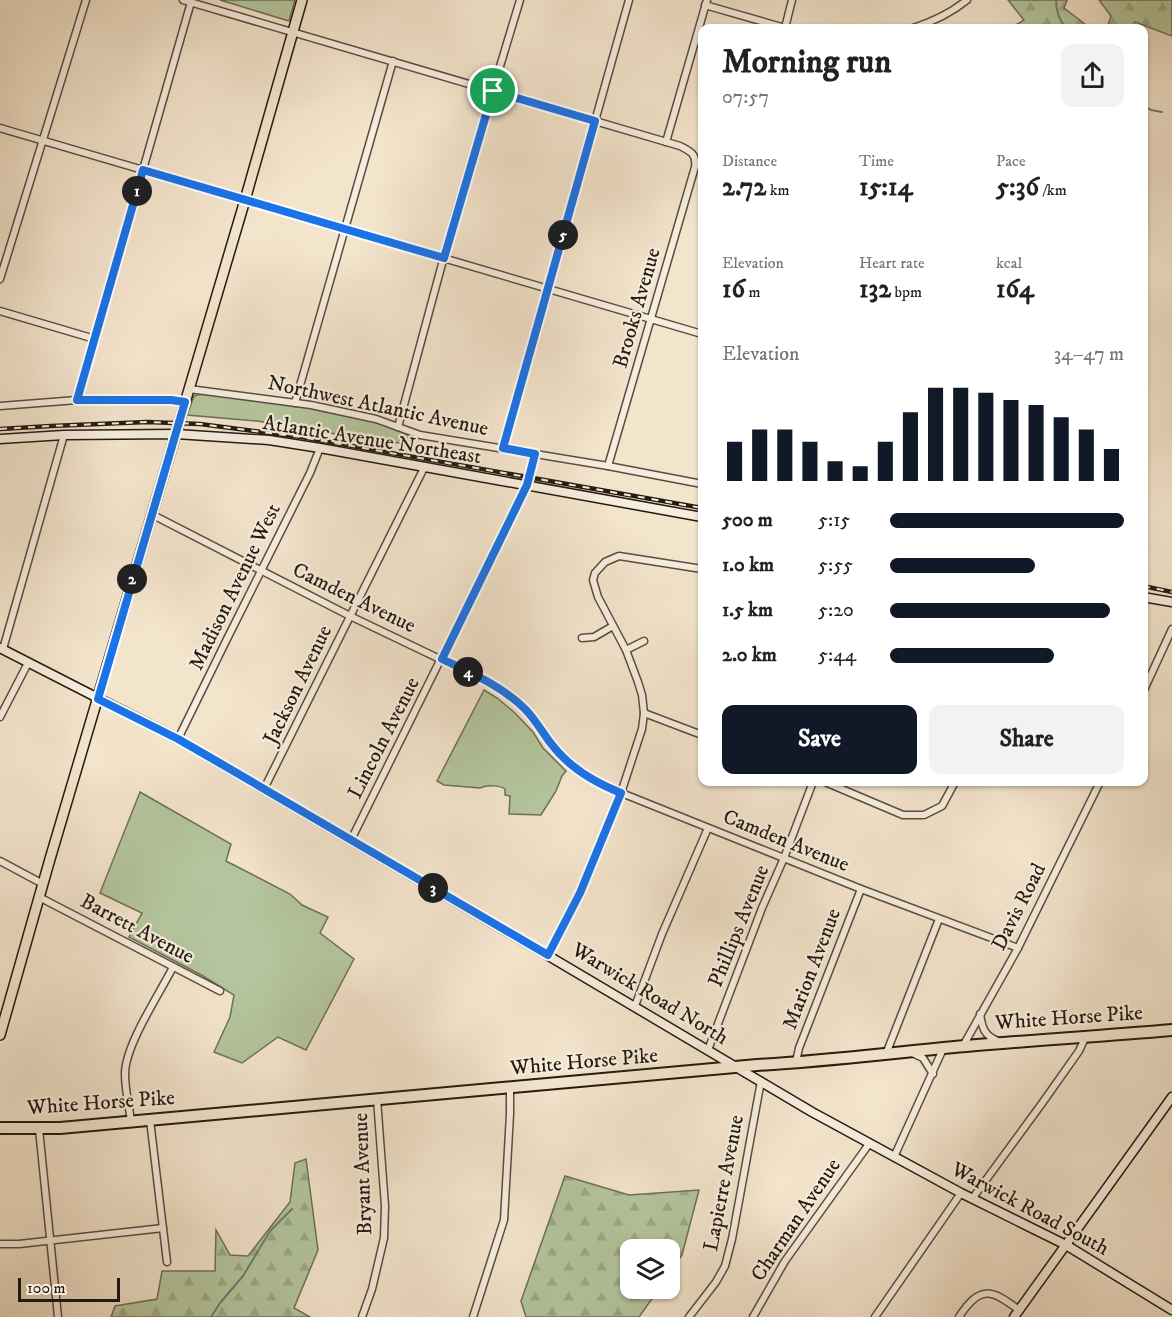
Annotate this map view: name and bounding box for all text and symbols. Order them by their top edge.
text: Morning run [722,42,891,83]
button: share [1061,44,1124,107]
pin [467,65,518,116]
icon: arrive [476,74,509,107]
text: 07:57 [722,85,769,110]
text: Distance [722,151,777,171]
text: Time [859,151,894,171]
text: Pace [996,151,1026,171]
text: 2.72 [722,171,766,204]
text: 15:14 [859,171,913,204]
text: 5:36 [996,171,1039,204]
pin: 1 [122,176,152,206]
text: km [766,180,790,200]
text: /km [1039,180,1067,200]
text: 1 [134,181,140,201]
pin: 5 [548,220,578,250]
text: 5 [559,225,567,245]
street label: Brooks Avenue [607,245,667,371]
text: Elevation [722,253,784,273]
text: Heart rate [859,253,925,273]
text: kcal [996,253,1022,273]
text: 16 [722,273,745,306]
text: 132 [859,273,891,306]
text: 164 [996,273,1034,306]
text: m [745,282,760,302]
text: bpm [891,282,922,302]
text: Elevation [722,342,799,367]
text: 34–47 m [1054,342,1124,367]
street label: Northwest Atlantic Avenue [265,370,491,442]
street label: Atlantic Avenue Northeast [261,410,483,470]
street label: Madison Avenue West [183,499,287,675]
text: 500 m [722,508,773,533]
text: 5:15 [818,508,850,533]
text: 1.0 km [722,553,774,578]
text: 5:55 [818,553,853,578]
street label: Camden Avenue [288,557,420,639]
pin: 2 [117,564,147,594]
text: 2 [128,569,136,589]
text: 1.5 km [722,598,773,623]
text: 5:20 [818,598,854,623]
street label: Jackson Avenue [257,621,338,751]
text: 2.0 km [722,643,777,668]
text: 5:44 [818,643,856,668]
pin: 4 [453,657,483,687]
text: 4 [463,662,473,682]
street label: Lincoln Avenue [342,673,426,803]
button: Save [722,705,917,774]
button: Share [929,705,1124,774]
street label: Camden Avenue [719,804,853,878]
street label: Davis Road [986,859,1052,955]
street label: Phillips Avenue [703,861,775,991]
pin: 3 [418,873,448,903]
text: 3 [430,878,436,898]
street label: Barrett Avenue [76,888,199,970]
street label: Marion Avenue [777,905,847,1033]
street label: Warwick Road North [566,936,733,1051]
street label: White Horse Pike [993,1000,1144,1036]
street label: White Horse Pike [508,1043,659,1081]
street label: White Horse Pike [25,1085,176,1121]
street label: Bryant Avenue [348,1112,378,1236]
street label: Lapierre Avenue [698,1112,750,1253]
street label: Charman Avenue [745,1153,847,1286]
street label: Warwick Road South [946,1156,1113,1262]
map controls [620,1239,680,1299]
button: layers [620,1239,680,1299]
scale bar [18,1275,120,1302]
text: 100 m [27,1278,66,1298]

